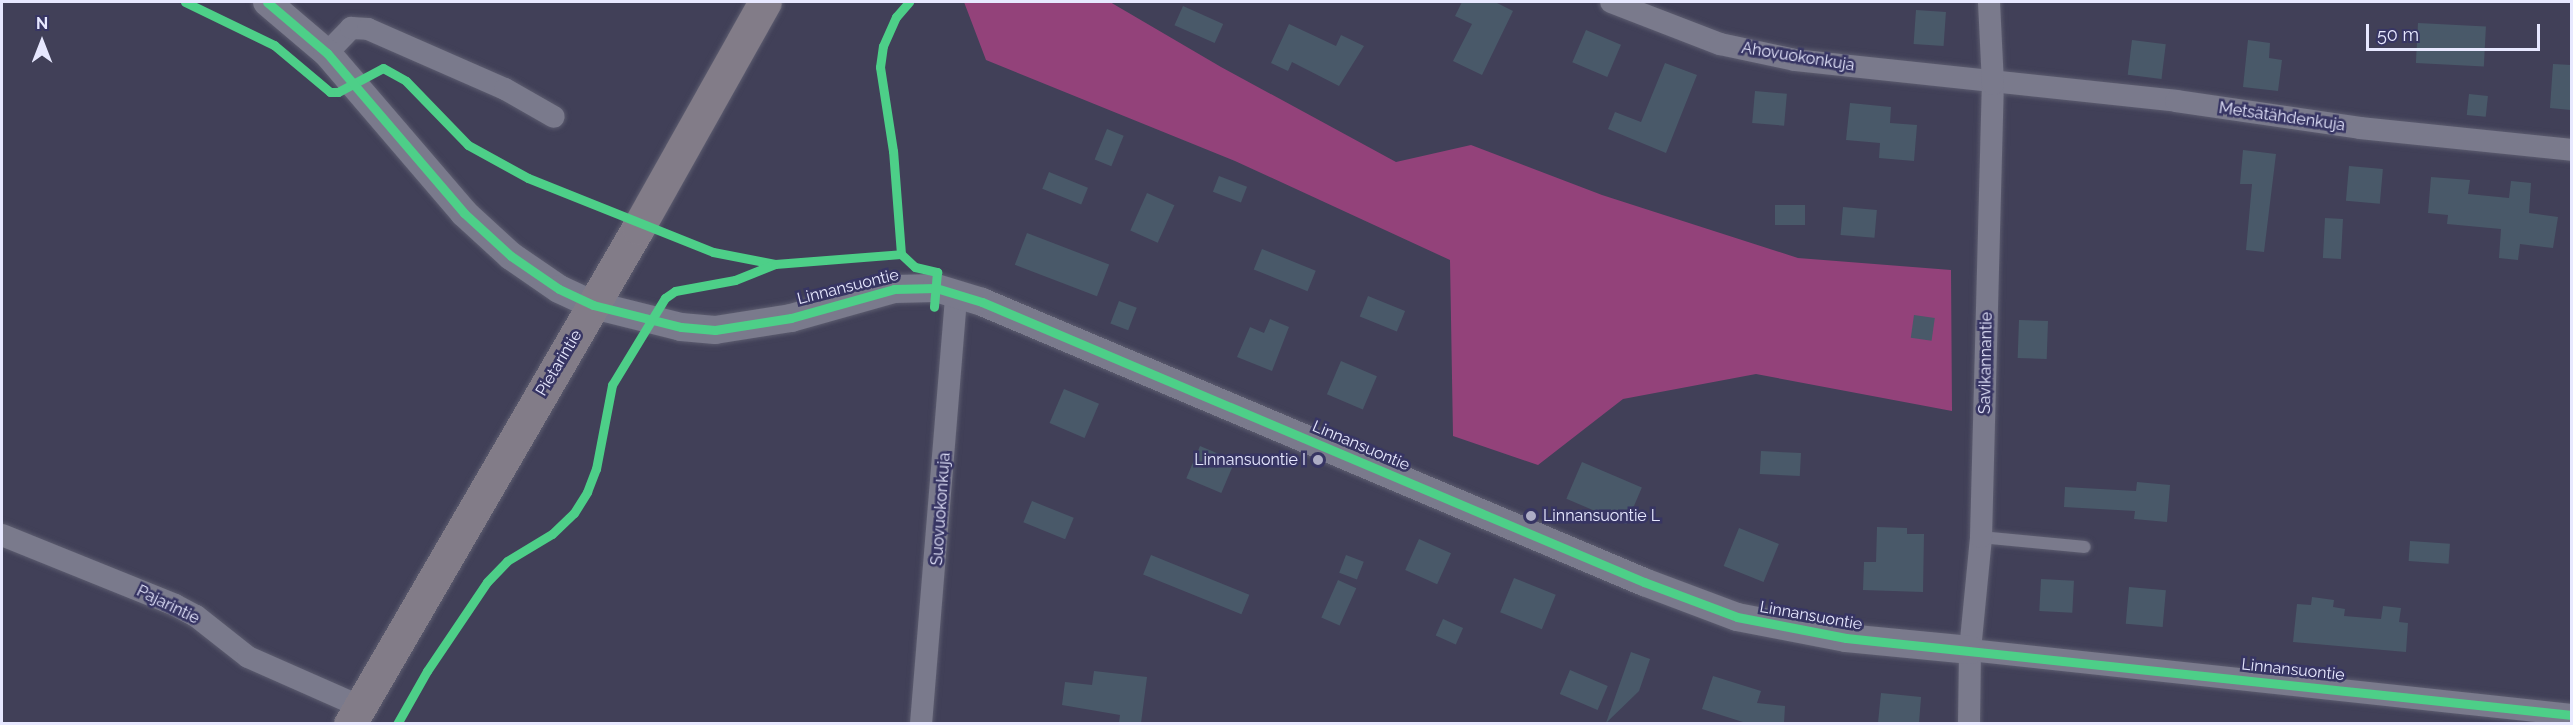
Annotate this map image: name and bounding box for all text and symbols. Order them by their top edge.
north arrow [12,12,72,72]
scale bar [2369,12,2543,50]
text: N [36,14,48,33]
text: 50 m [2377,24,2419,45]
street label: Ahovuokonkuja [1740,39,1856,75]
street label: Metsätähdenkuja [2218,99,2346,135]
street label: Linnansuontie [795,265,901,309]
street label: Savikannantie [1976,312,1996,414]
street label: Pietarintie [532,327,586,399]
street label: Linnansuontie [1309,417,1413,475]
place label: Linnansuontie I [1194,450,1306,470]
street label: Suovuokonkuja [927,452,955,566]
marker: Linnansuontie I [1311,453,1325,467]
place label: Linnansuontie L [1543,506,1660,526]
marker: Linnansuontie L [1524,509,1538,523]
street label: Pajarintie [133,582,203,628]
street label: Linnansuontie [1758,598,1864,634]
street label: Linnansuontie [2240,655,2346,685]

